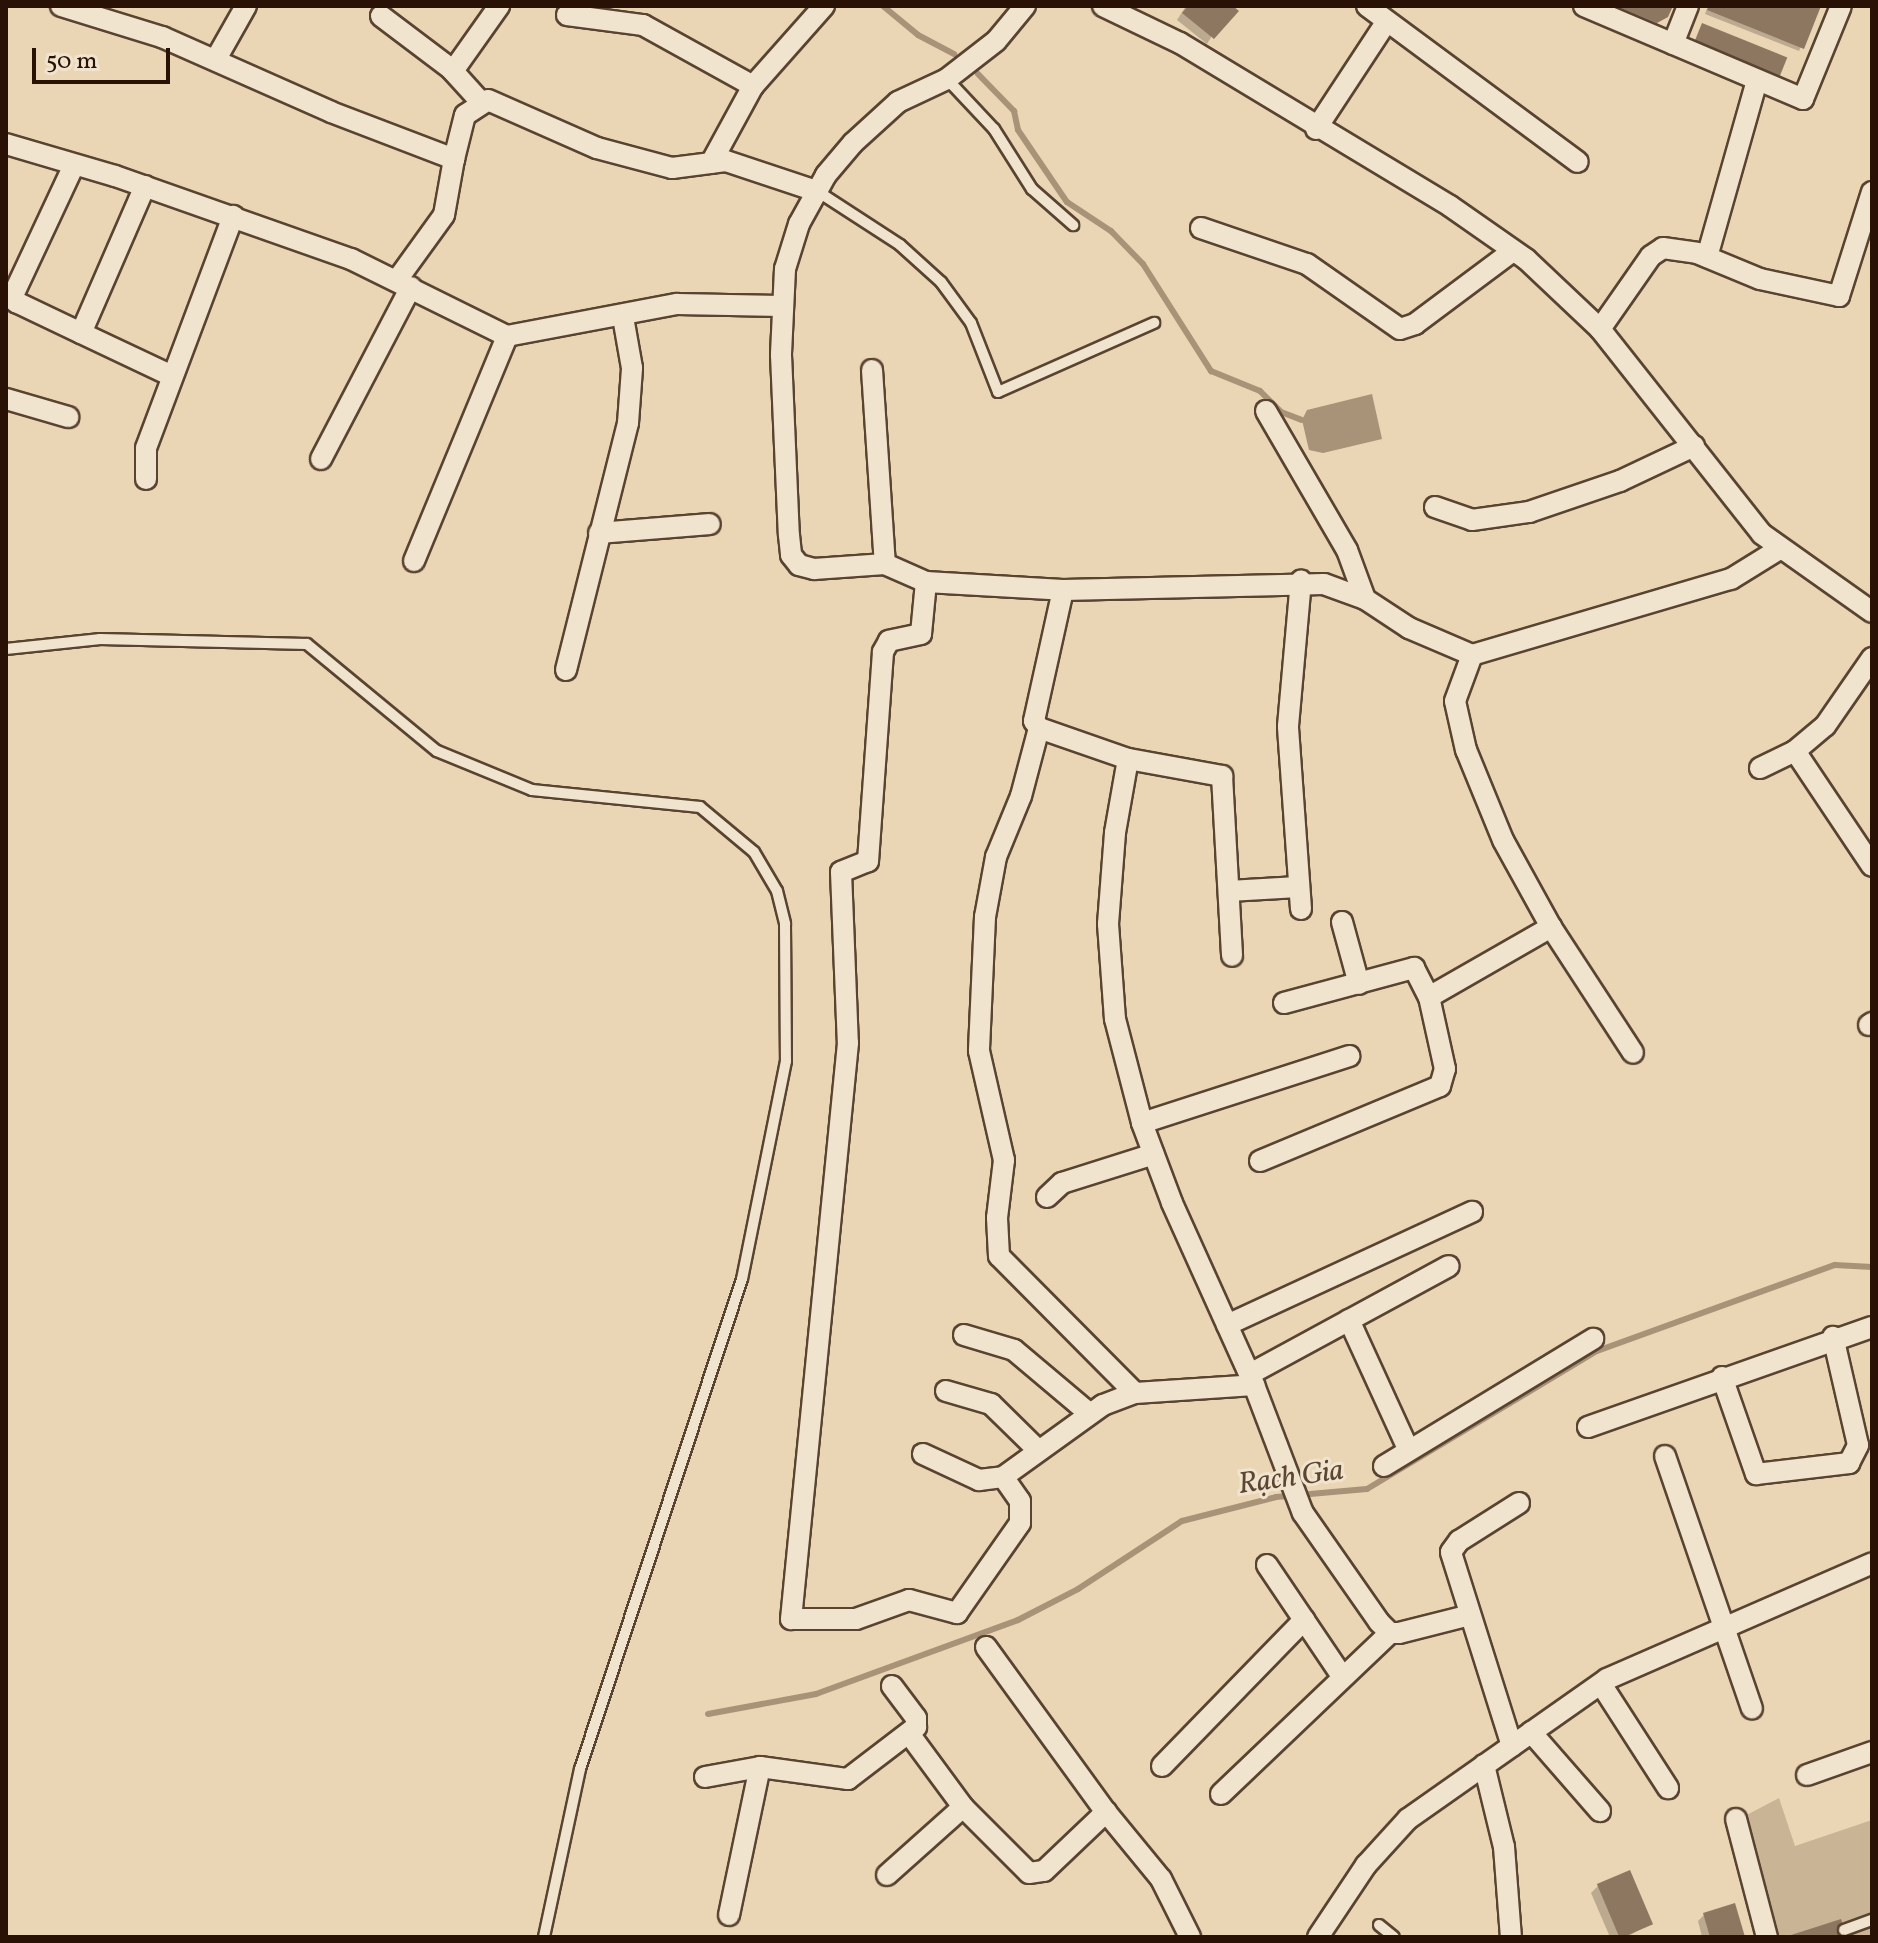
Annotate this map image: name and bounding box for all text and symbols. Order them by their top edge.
scale bar [36,32,174,82]
text: 50 m [46,45,98,79]
water label: Rạch Gia [1236,1453,1346,1503]

